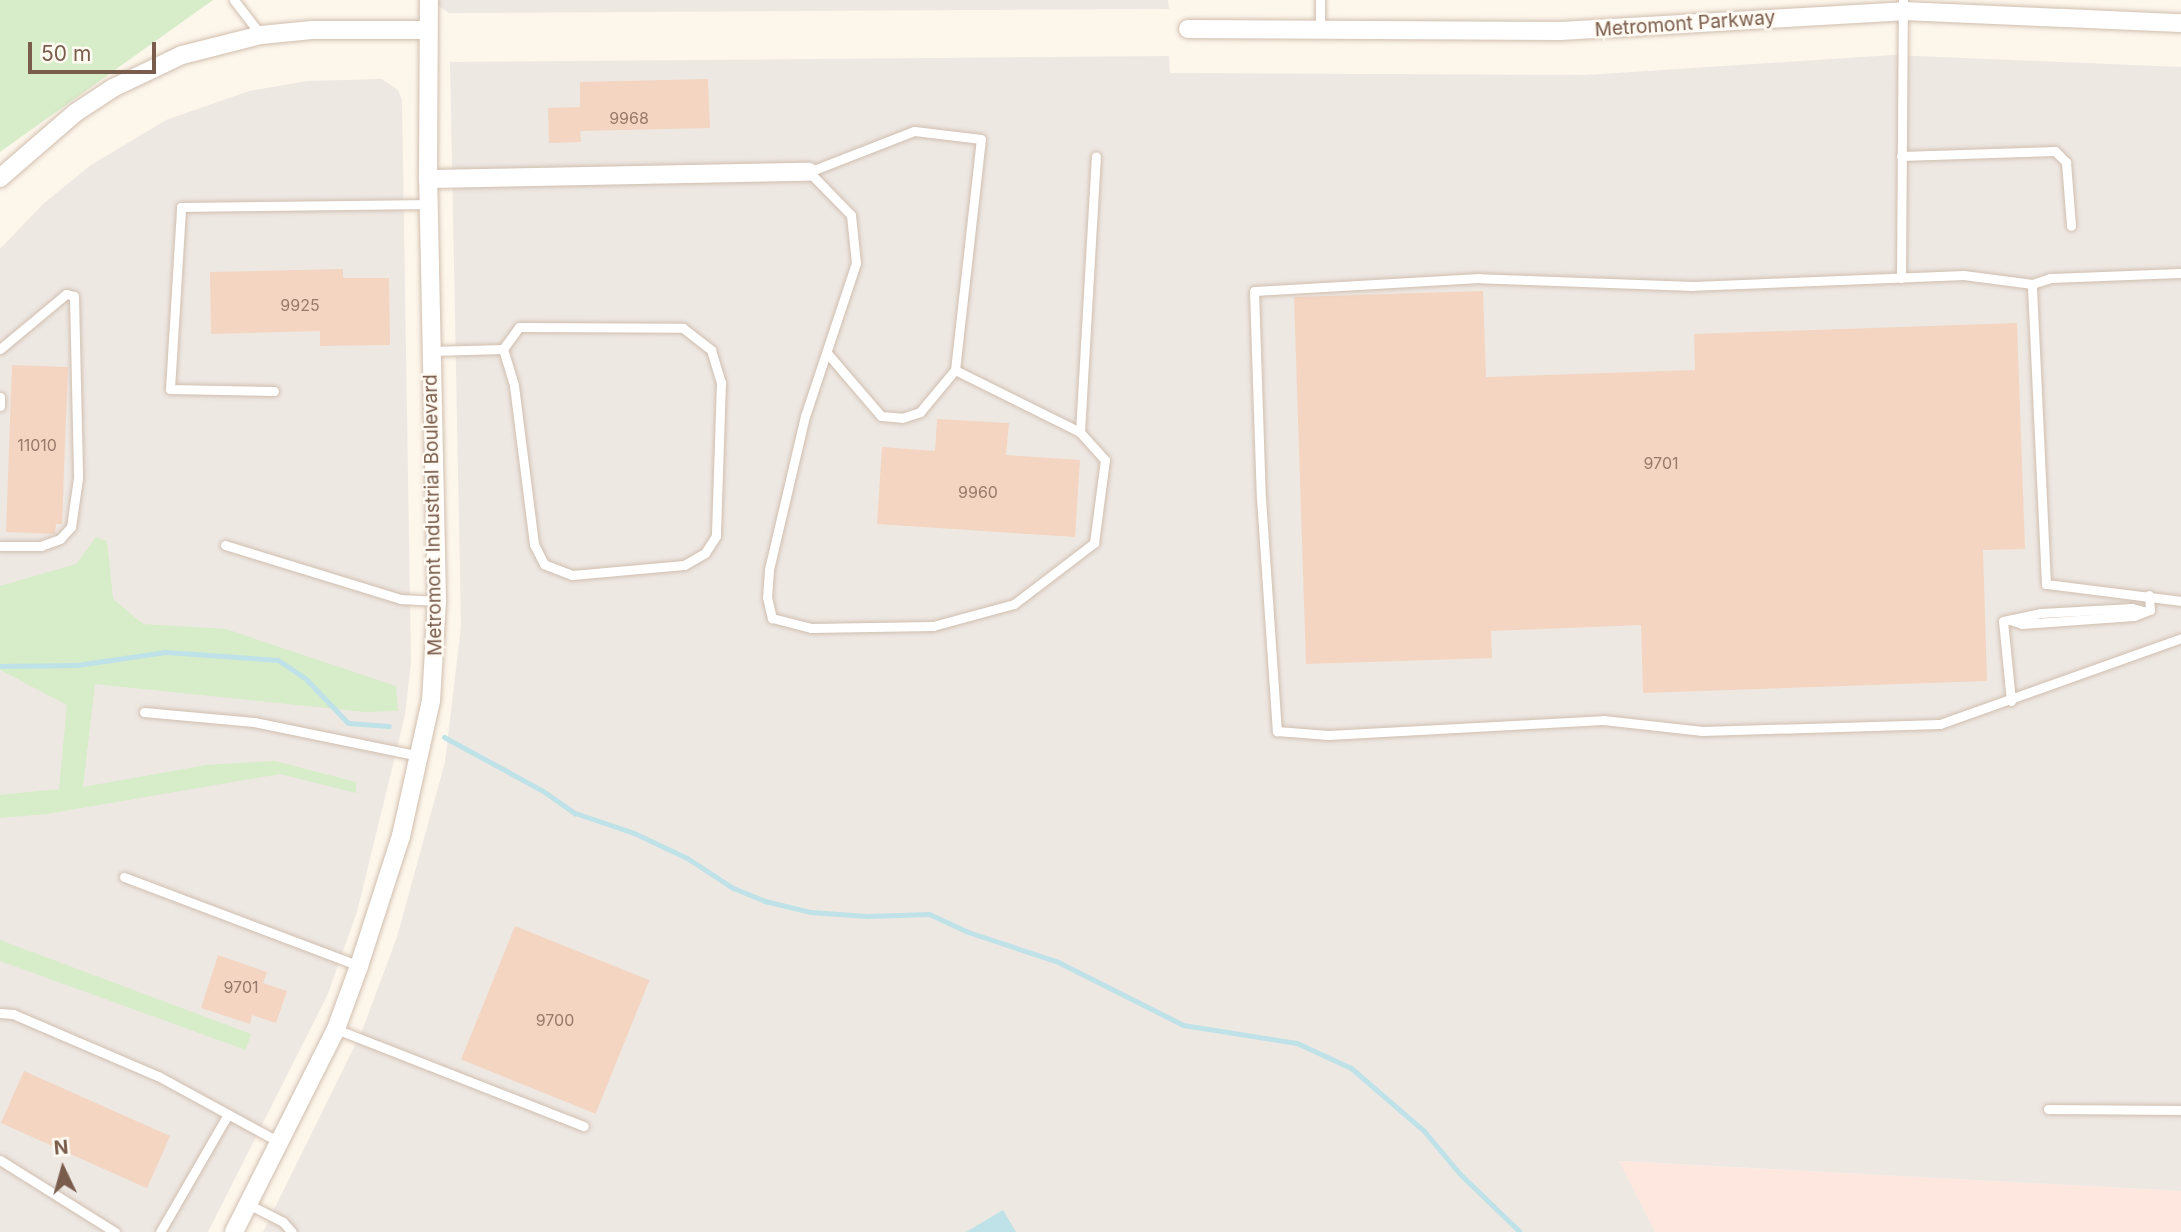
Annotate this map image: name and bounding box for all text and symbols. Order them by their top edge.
street label: Metromont Parkway [1594,6,1776,42]
scale bar [32,28,159,72]
text: 50 m [41,41,91,66]
house number: 9968 [609,108,649,128]
house number: 9925 [280,295,320,315]
street label: Metromont Industrial Boulevard [419,374,447,656]
house number: 11010 [17,435,57,455]
house number: 9701 [1643,453,1679,473]
house number: 9960 [958,482,998,502]
house number: 9701 [223,977,259,997]
house number: 9700 [536,1010,574,1030]
north arrow [28,1134,98,1204]
text: N [53,1135,69,1160]

